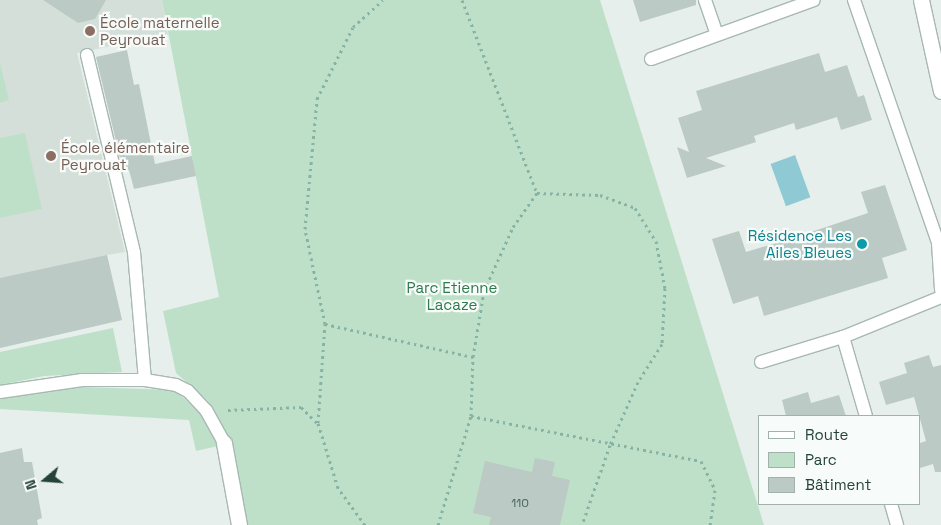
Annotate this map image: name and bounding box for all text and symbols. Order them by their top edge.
place label: École maternelle Peyrouat [100,13,220,48]
marker: École maternelle Peyrouat [84,25,96,37]
place label: École élémentaire Peyrouat [61,138,190,173]
marker: École élémentaire Peyrouat [45,150,57,162]
place label: Résidence Les Ailes Bleues [748,226,852,261]
marker: Résidence Les Ailes Bleues [856,238,868,250]
park label: Parc Etienne Lacaze [407,278,497,313]
legend [758,415,921,505]
text: Route [805,425,848,444]
text: Parc [805,450,837,469]
north arrow [20,455,70,505]
text: Bâtiment [805,475,871,494]
text: N [21,477,41,492]
house number: 110 [511,497,529,511]

